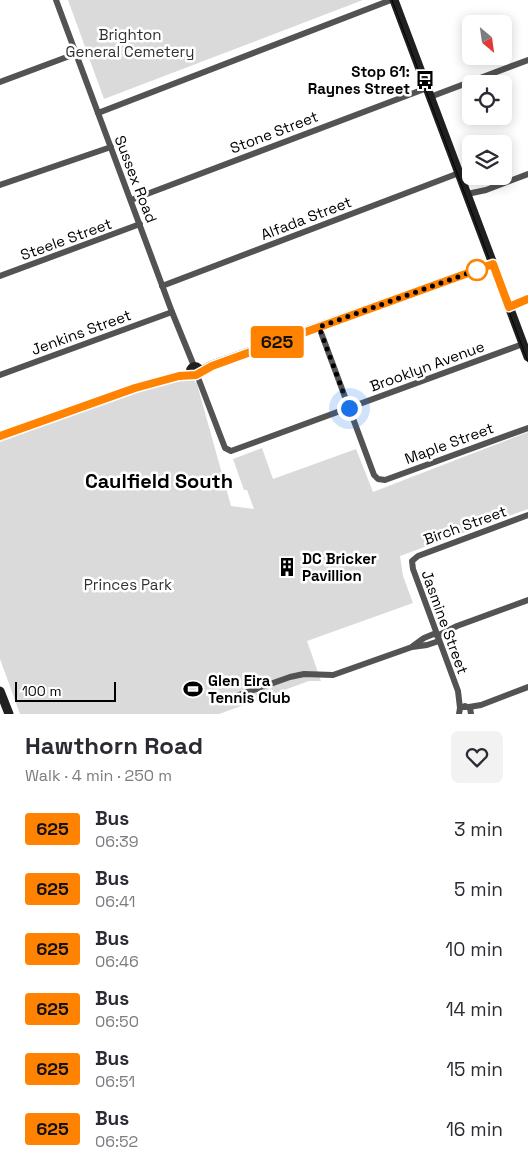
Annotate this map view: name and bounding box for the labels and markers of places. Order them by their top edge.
place label: Stop 61: Raynes Street [308,62,410,98]
bus stop icon: Stop 61: Raynes Street [414,69,436,91]
unlabelled marker [466,259,488,281]
place label: DC Bricker Pavillion [302,549,377,585]
building icon: DC Bricker Pavillion [276,556,298,578]
place label: Glen Eira Tennis Club [208,671,291,707]
sports icon: Glen Eira Tennis Club [182,678,204,700]

